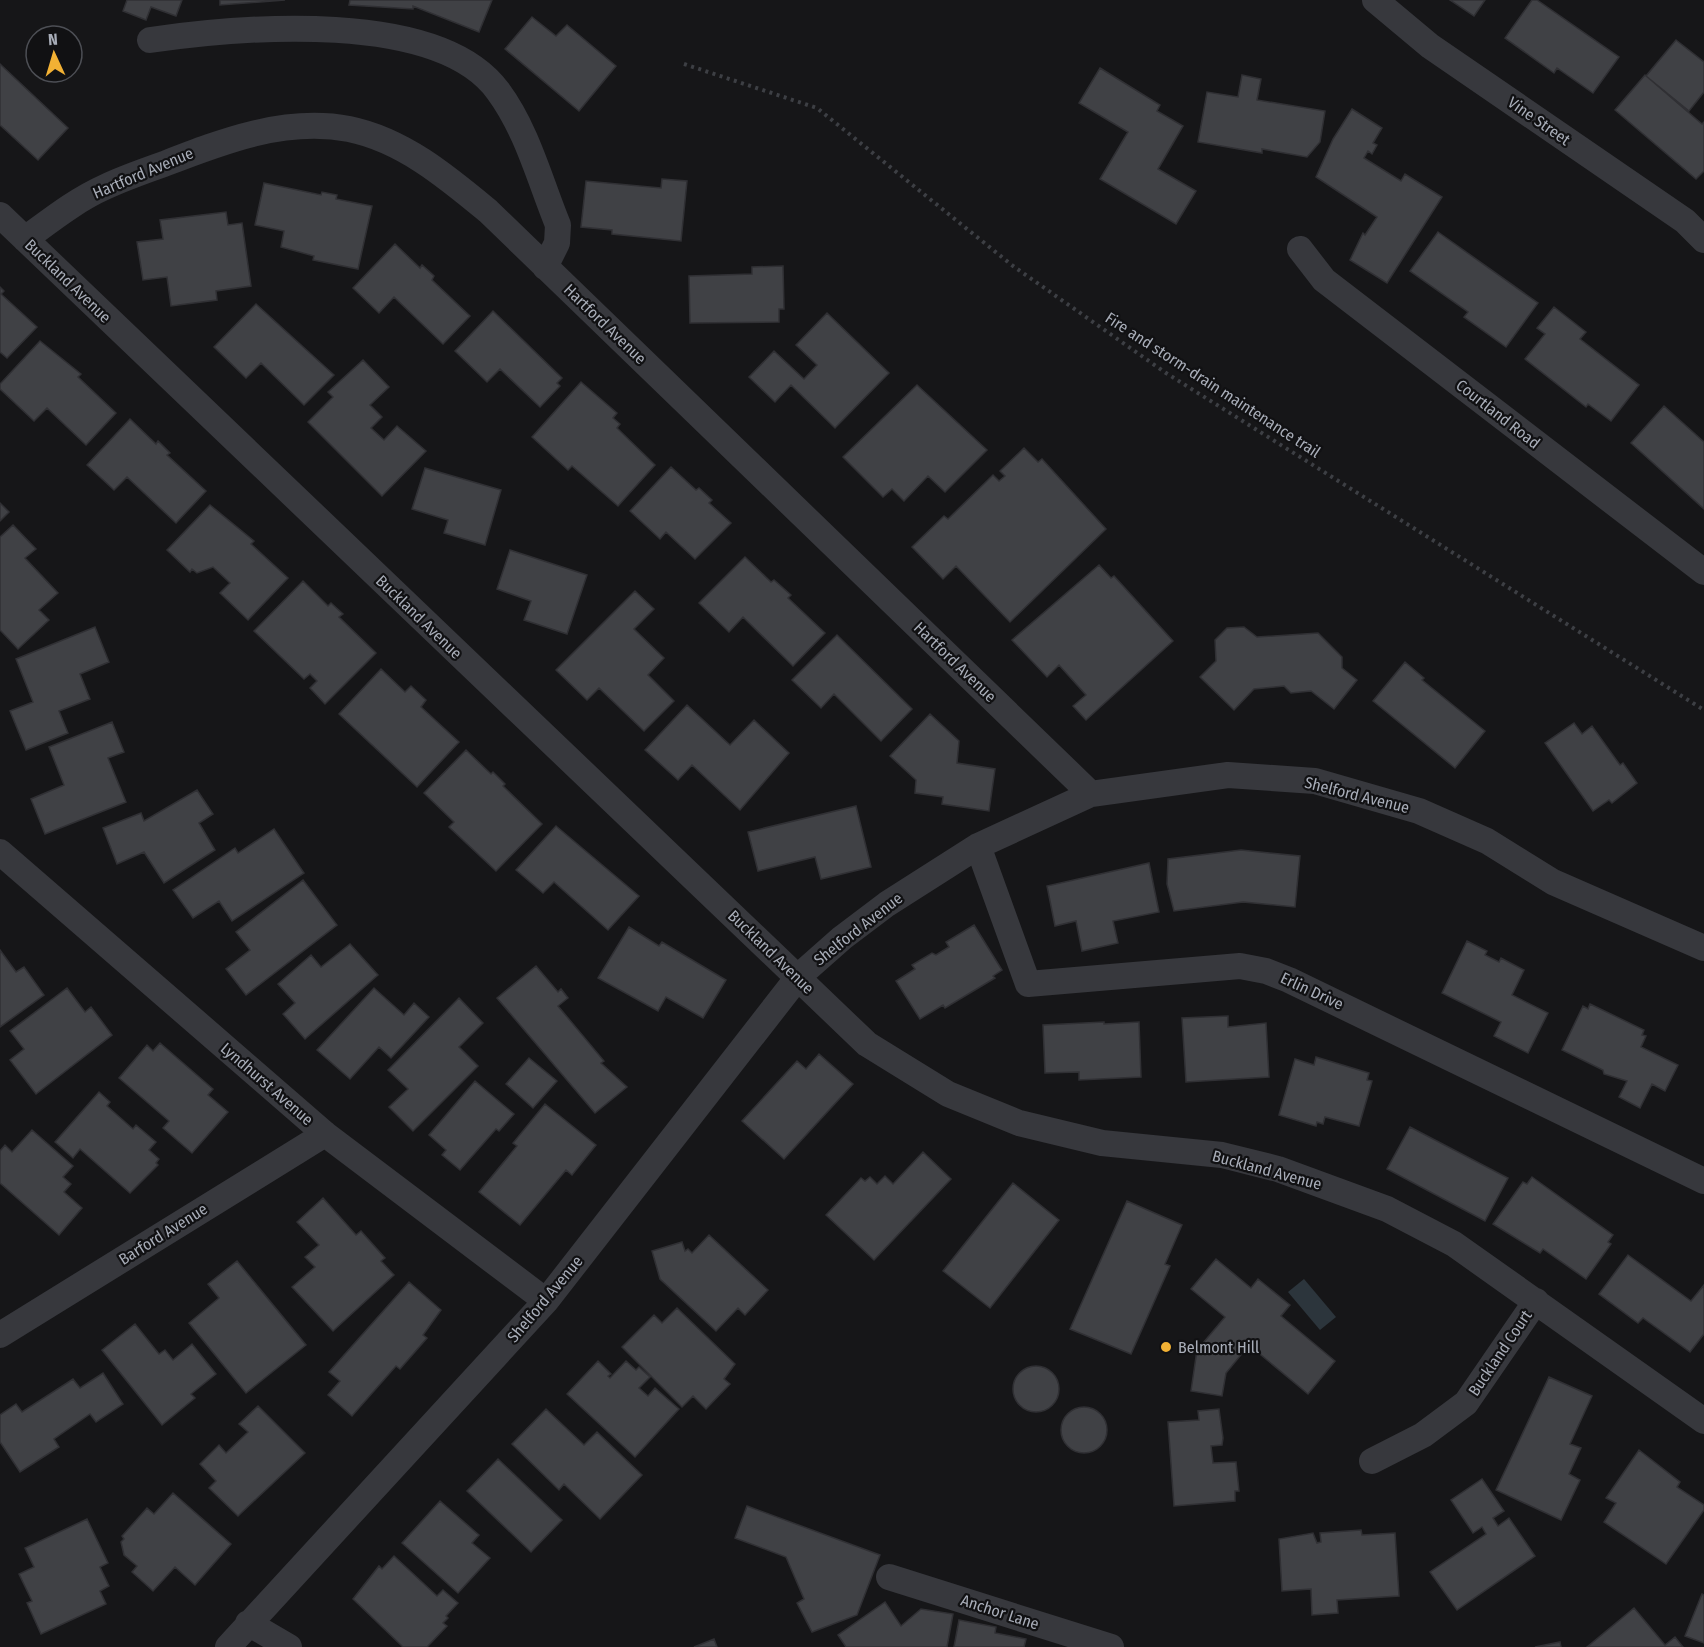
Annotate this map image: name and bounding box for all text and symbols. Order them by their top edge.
north arrow [24,24,84,84]
text: N [48,30,58,49]
street label: Vine Street [1504,93,1574,150]
street label: Hartford Avenue [90,143,196,203]
street label: Buckland Avenue [21,235,115,327]
street label: Hartford Avenue [560,280,650,368]
street label: Fire and storm-drain maintenance trail [1102,308,1324,462]
street label: Courtland Road [1452,375,1544,453]
street label: Buckland Avenue [372,571,466,663]
street label: Hartford Avenue [910,618,1000,706]
street label: Shelford Avenue [1303,773,1411,817]
street label: Shelford Avenue [810,888,906,969]
street label: Buckland Avenue [724,906,818,998]
street label: Erlin Drive [1278,968,1347,1014]
street label: Lyndhurst Avenue [217,1039,317,1129]
street label: Buckland Avenue [1210,1146,1324,1194]
street label: Barford Avenue [115,1199,211,1269]
street label: Shelford Avenue [503,1252,587,1346]
street label: Buckland Court [1464,1306,1536,1400]
place label: Belmont Hill [1178,1338,1259,1357]
marker: Belmont Hill [1159,1340,1173,1354]
street label: Anchor Lane [959,1590,1042,1634]

